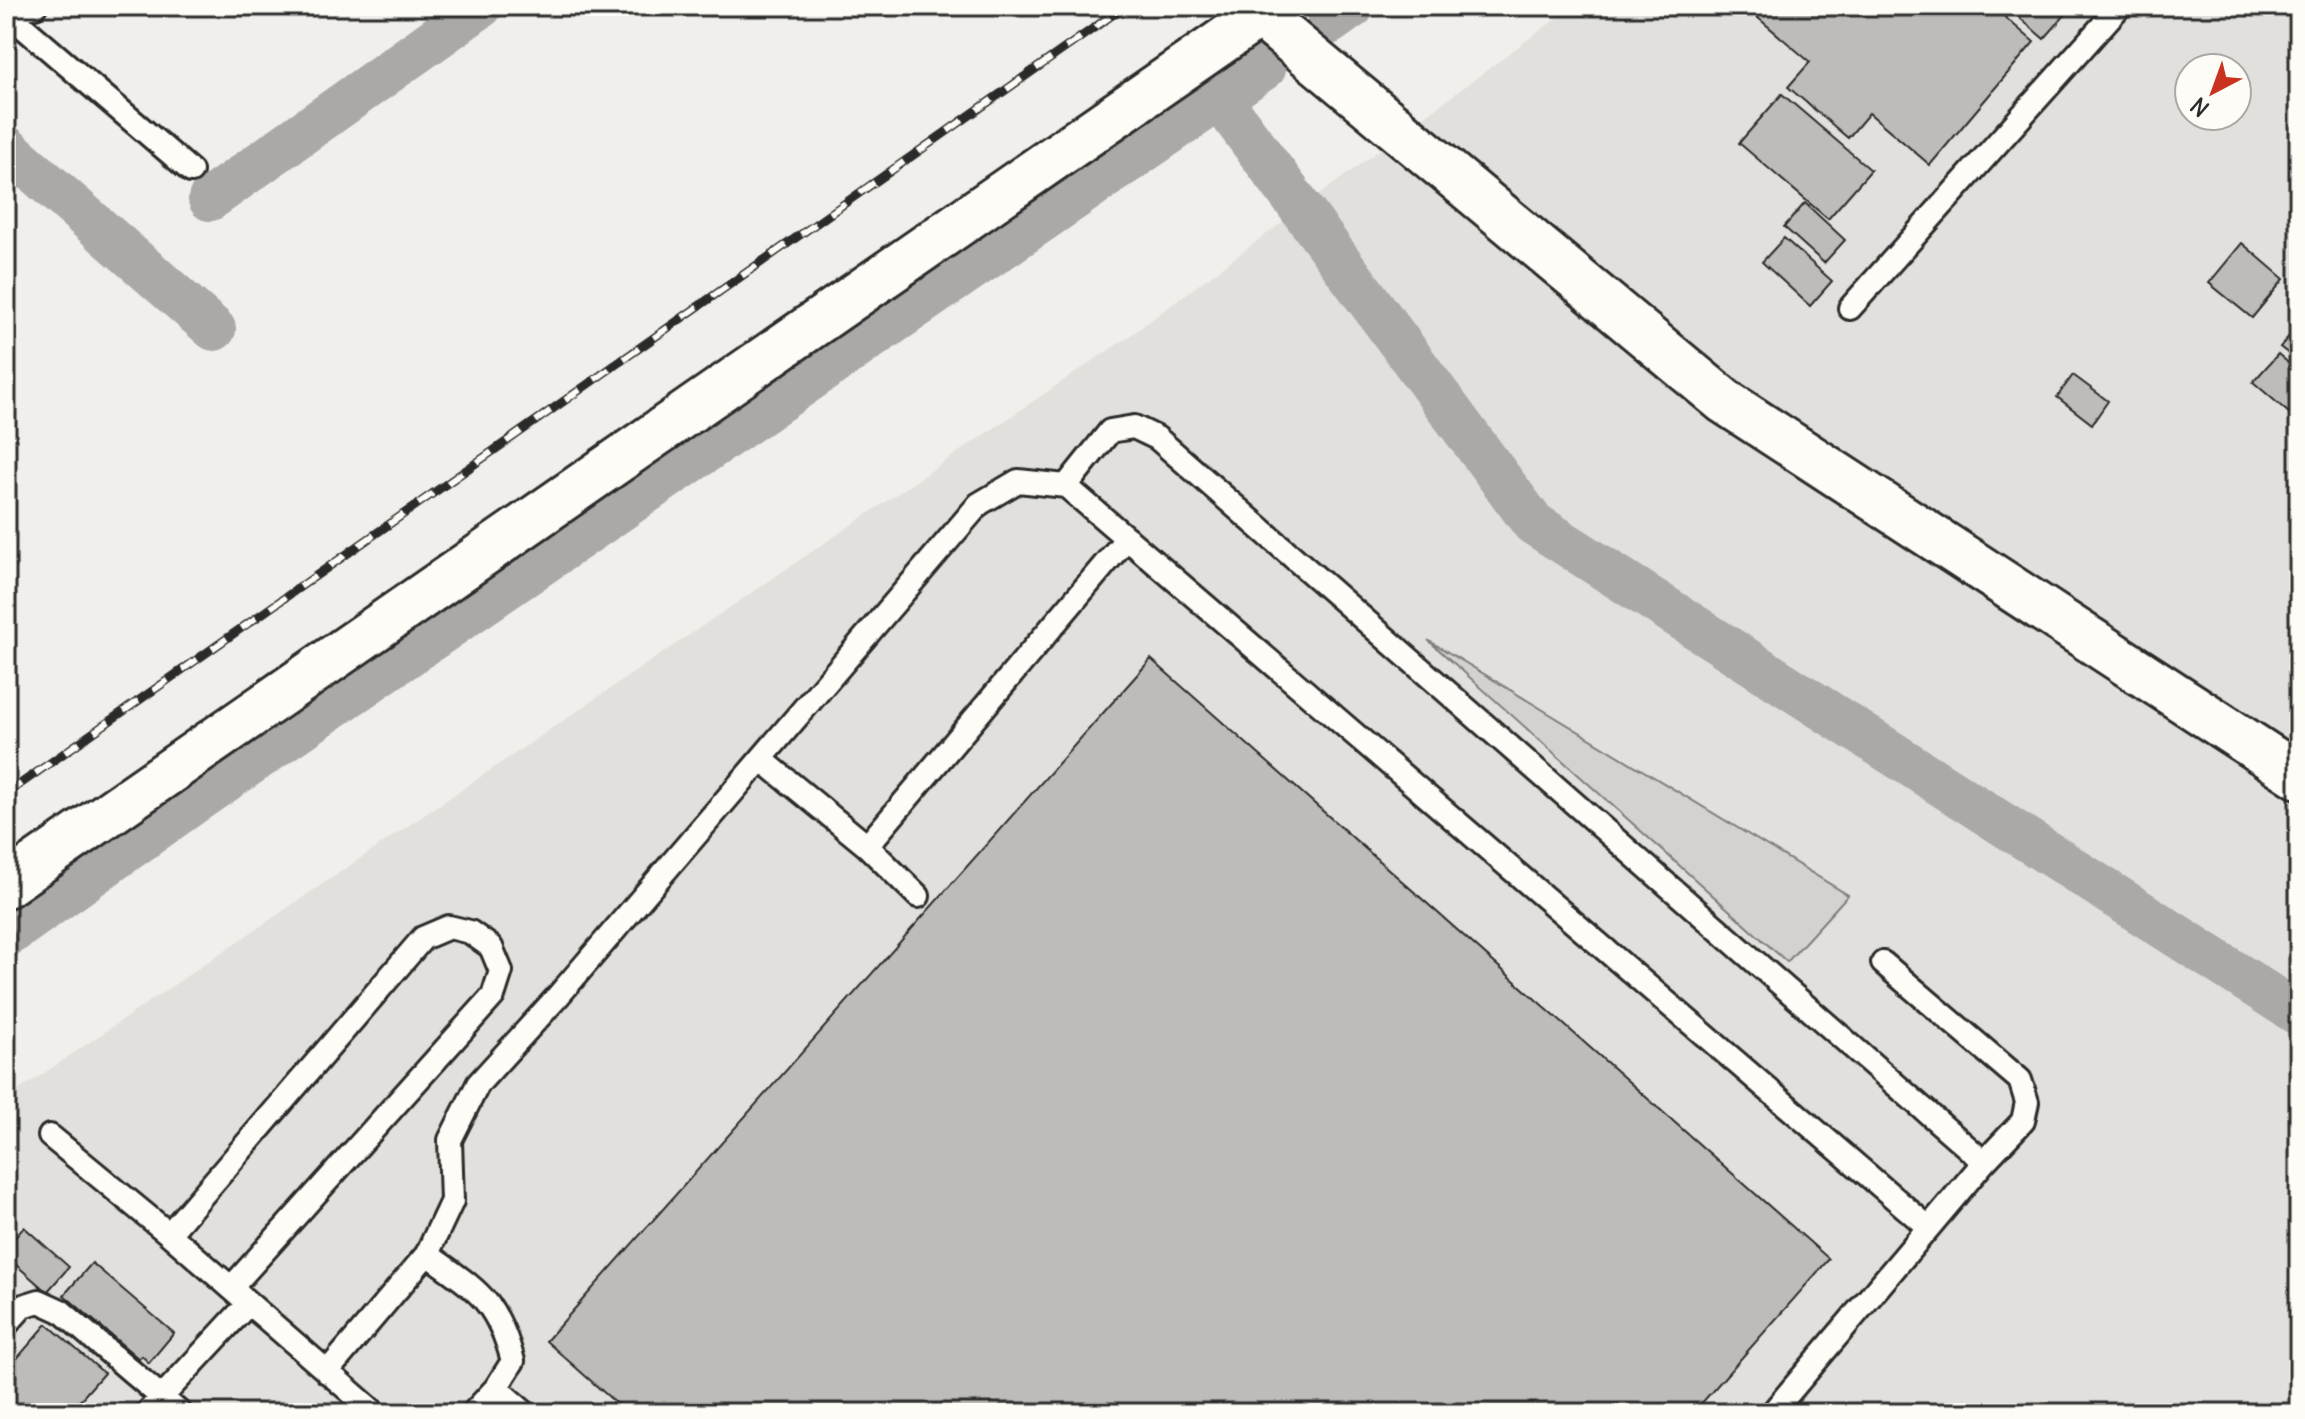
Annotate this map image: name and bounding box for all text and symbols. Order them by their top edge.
north arrow [2173,52,2253,132]
text: N [2185,92,2215,123]

